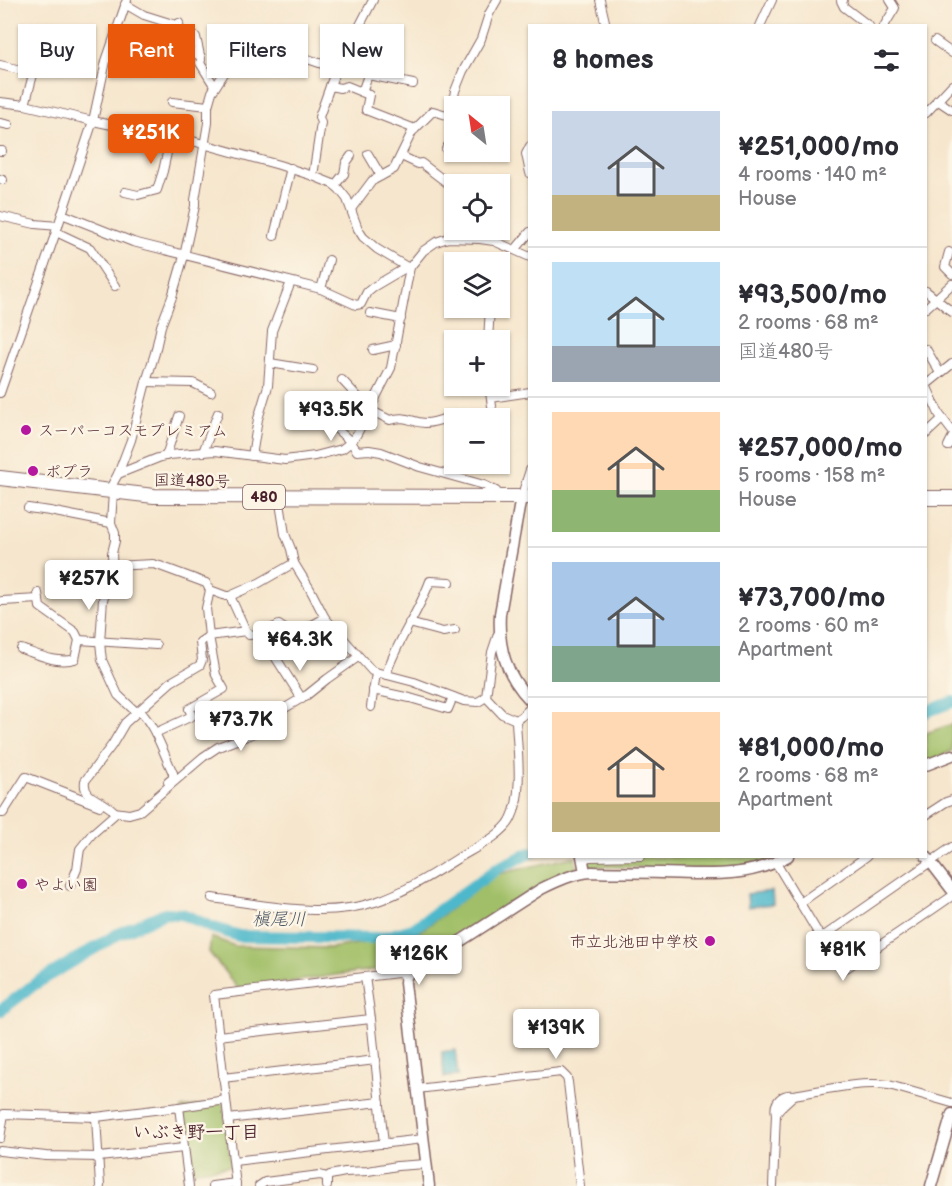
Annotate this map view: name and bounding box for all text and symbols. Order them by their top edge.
chip: Buy [18,24,96,78]
chip: Rent [108,24,195,78]
chip: Filters [207,24,308,78]
chip: New [320,24,404,78]
icon: filters [870,44,903,77]
text: 8 homes [552,45,654,76]
north arrow [444,96,510,162]
map controls [444,96,510,474]
pin: ¥251K [109,114,193,165]
text: ¥251K [122,121,180,145]
text: ¥251,000/mo [738,132,899,163]
icon: home [600,135,672,207]
text: 4 rooms · 140 m² [738,163,887,187]
button: locate [444,174,510,240]
text: House [738,187,797,211]
button: layers [444,252,510,318]
text: ¥93,500/mo [738,280,887,311]
icon: home [600,286,672,358]
text: 2 rooms · 68 m² [738,311,879,335]
button: + [444,330,510,396]
text: 国道480号 [738,340,834,364]
pin: ¥93.5K [282,391,380,442]
text: ¥93.5K [298,398,364,422]
button: − [444,408,510,474]
place label: スーパーコスモプレミアム [38,422,228,441]
marker: スーパーコスモプレミアム [19,423,33,437]
text: ¥257,000/mo [738,433,902,464]
icon: home [600,436,672,508]
place label: ポプラ [45,463,93,482]
marker: ポプラ [26,464,40,478]
text: 5 rooms · 158 m² [738,464,885,488]
street label: 国道480号 [154,471,230,492]
road number: 480 [243,485,285,509]
text: House [738,488,797,512]
pin: ¥257K [47,560,131,611]
text: ¥257K [59,567,119,591]
text: ¥73,700/mo [738,583,885,614]
icon: home [600,586,672,658]
text: 2 rooms · 60 m² [738,614,879,638]
pin: ¥64.3K [251,621,349,672]
text: ¥64.3K [267,628,333,652]
text: Apartment [738,638,833,662]
pin: ¥73.7K [192,701,290,752]
text: ¥73.7K [209,708,273,732]
text: ¥81,000/mo [738,733,884,764]
icon: home [600,736,672,808]
text: 2 rooms · 68 m² [738,764,879,788]
text: Apartment [738,788,833,812]
place label: やよい園 [34,876,98,895]
marker: やよい園 [15,877,29,891]
water label: 槇尾川 [252,909,306,930]
pin: ¥81K [807,931,879,982]
place label: 市立北池田中学校 [570,933,698,952]
marker: 市立北池田中学校 [703,934,717,948]
pin: ¥126K [377,935,461,986]
text: ¥81K [820,938,866,962]
text: ¥126K [390,942,448,966]
pin: ¥139K [514,1009,598,1060]
text: ¥139K [527,1016,585,1040]
district label: いぶき野一丁目 [133,1122,259,1143]

